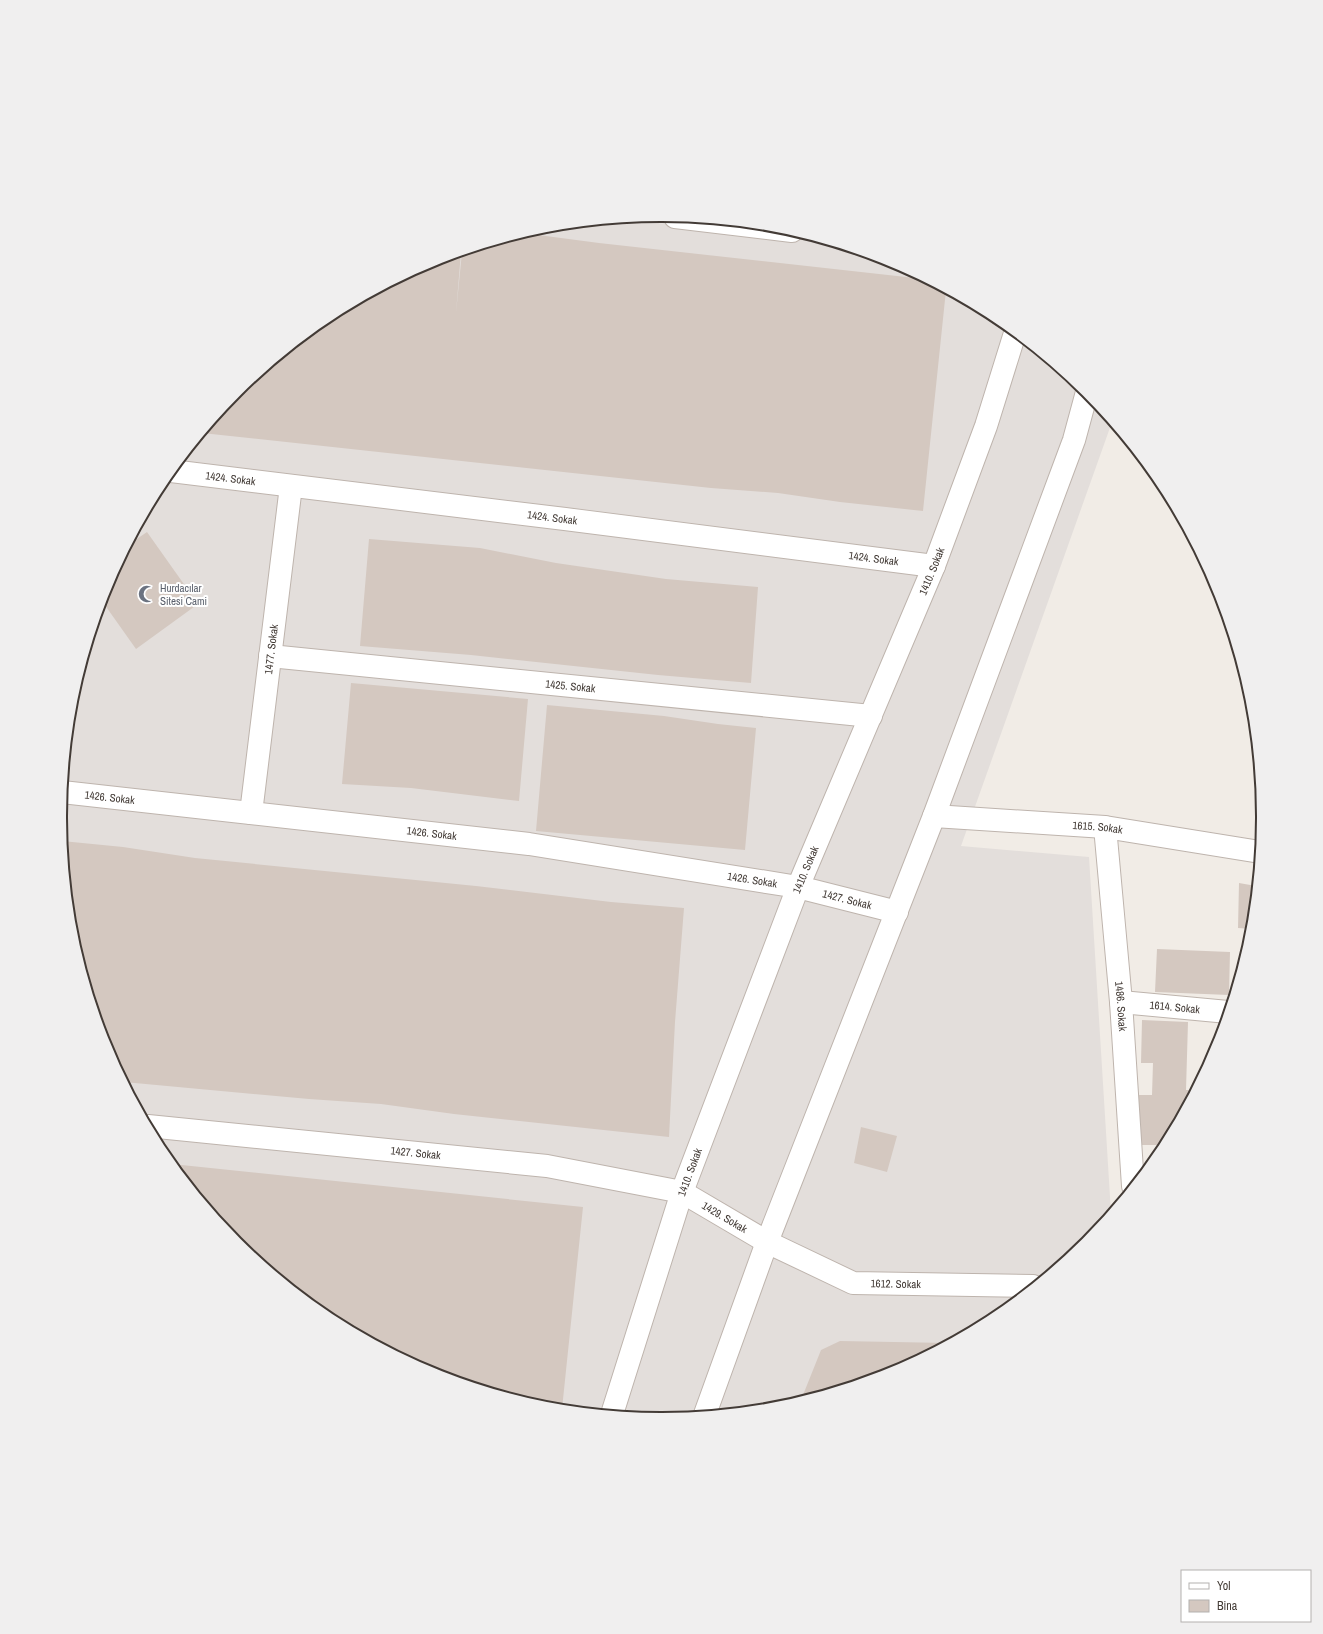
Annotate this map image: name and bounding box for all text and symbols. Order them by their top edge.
street label: 1424. Sokak [205,468,257,488]
street label: 1424. Sokak [526,507,578,528]
street label: 1410. Sokak [916,545,947,597]
street label: 1424. Sokak [848,548,900,568]
place label: Hurdacılar Sitesi Cami [160,581,207,608]
mosque icon: Hurdacılar Sitesi Cami [137,584,157,604]
street label: 1477. Sokak [261,623,281,675]
street label: 1425. Sokak [545,677,597,696]
street label: 1426. Sokak [84,788,136,807]
street label: 1615. Sokak [1072,818,1124,837]
street label: 1426. Sokak [406,823,458,843]
street label: 1410. Sokak [789,843,822,895]
street label: 1426. Sokak [726,869,779,891]
street label: 1427. Sokak [821,886,874,912]
street label: 1486. Sokak [1112,981,1130,1032]
street label: 1614. Sokak [1149,998,1201,1016]
street label: 1427. Sokak [390,1143,442,1162]
street label: 1410. Sokak [674,1146,705,1198]
street label: 1429. Sokak [699,1198,750,1236]
street label: 1612. Sokak [870,1276,921,1291]
legend [1181,1570,1311,1622]
text: Yol [1217,1578,1230,1594]
text: Bina [1217,1598,1238,1614]

